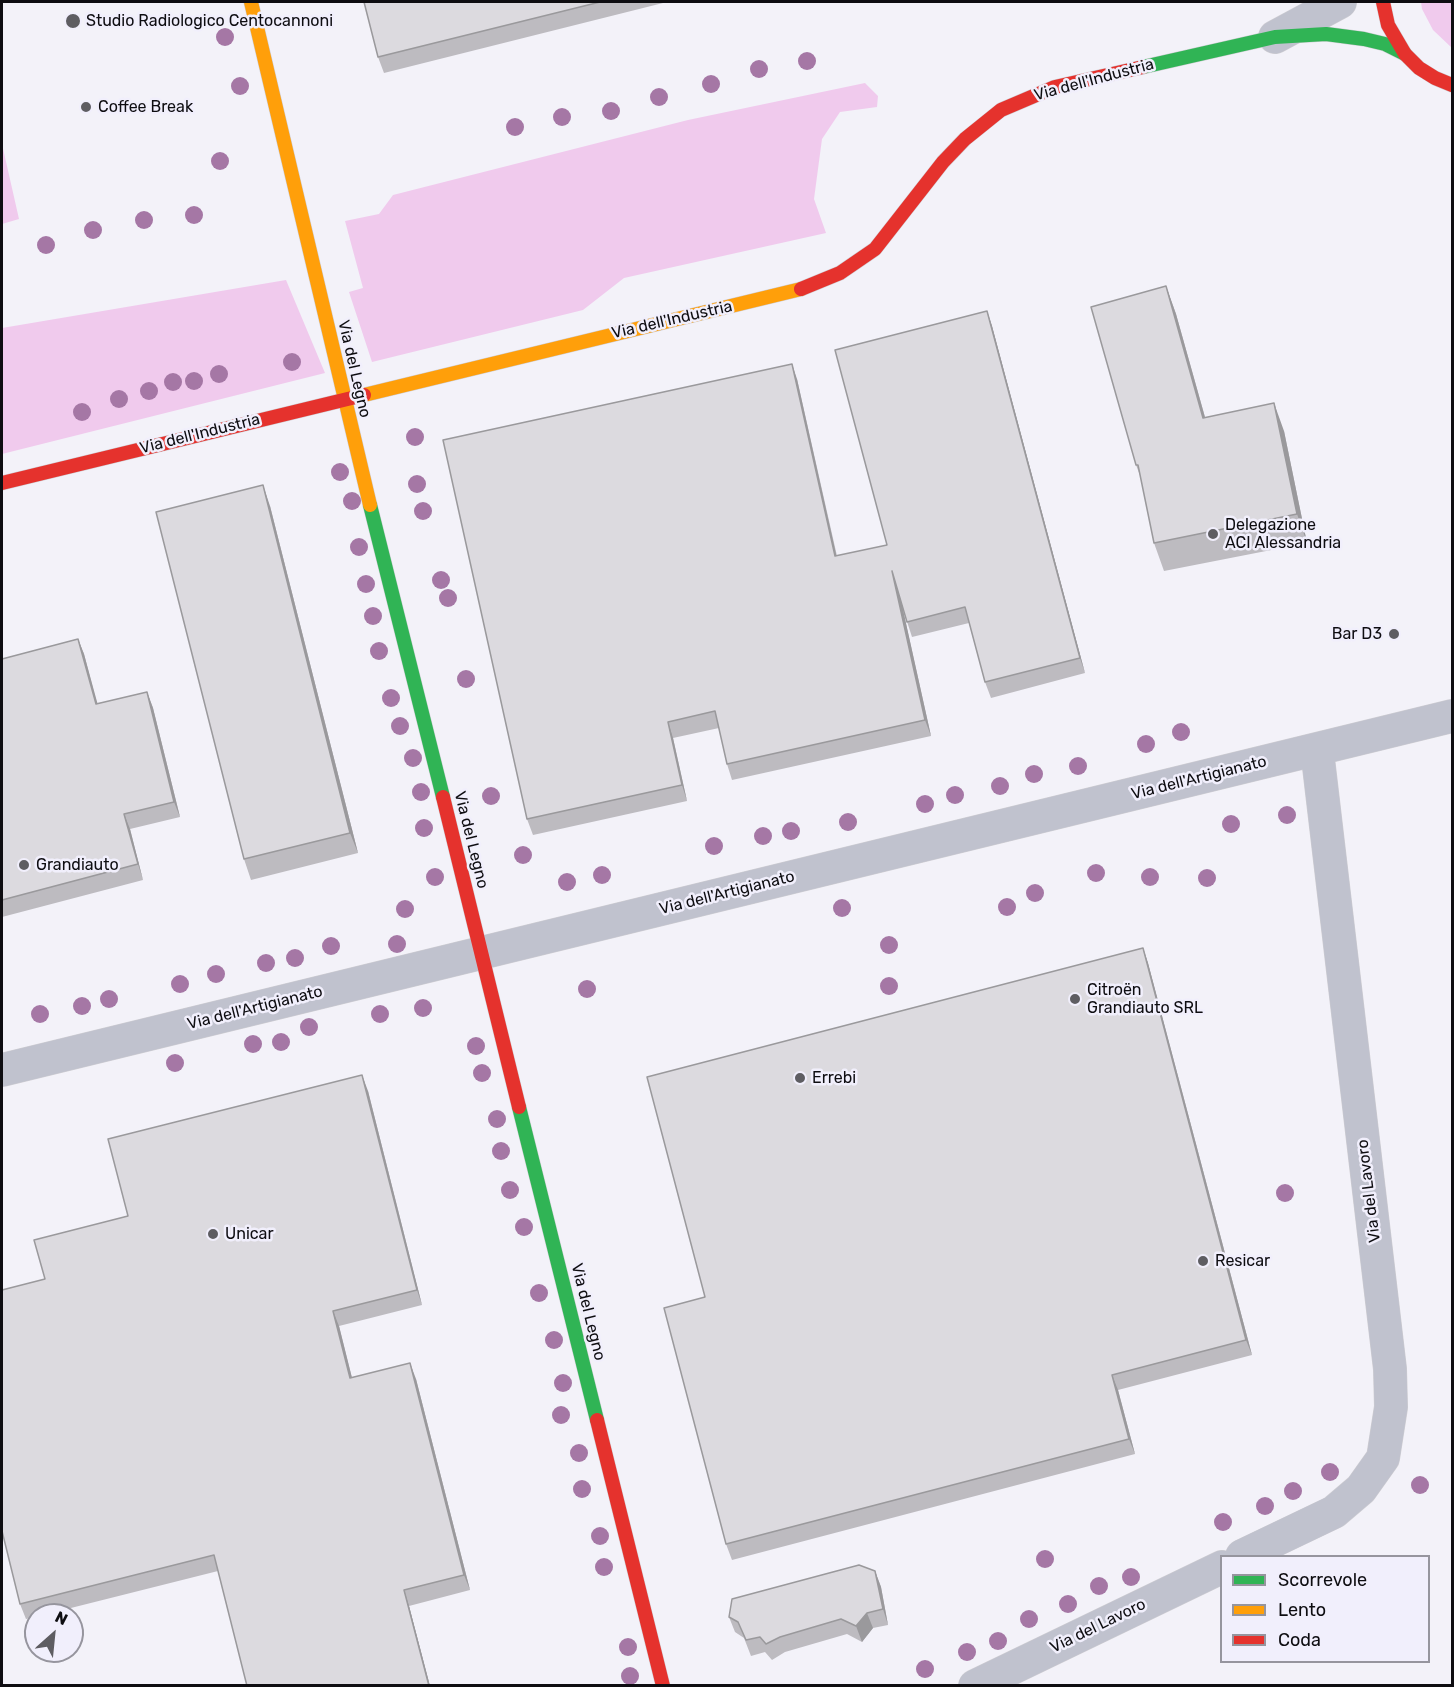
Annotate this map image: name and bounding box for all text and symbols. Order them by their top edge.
place label: Studio Radiologico Centocannoni [86,11,333,31]
marker: Studio Radiologico Centocannoni [64,12,82,30]
street label: Via dell'Industria [1032,55,1156,105]
place label: Coffee Break [98,97,193,117]
marker: Coffee Break [79,100,93,114]
street label: Via dell'Industria [610,297,734,343]
street label: Via del Legno [333,318,375,420]
street label: Via dell'Industria [138,410,262,458]
place label: Delegazione ACI Alessandria [1225,515,1341,553]
marker: Delegazione ACI Alessandria [1206,527,1220,541]
place label: Bar D3 [1332,624,1382,644]
marker: Bar D3 [1387,627,1401,641]
street label: Via dell'Artigianato [1129,752,1269,804]
street label: Via del Legno [450,789,492,891]
place label: Grandiauto [36,855,119,875]
marker: Grandiauto [17,858,31,872]
street label: Via dell'Artigianato [657,867,797,919]
place label: Citroën Grandiauto SRL [1087,980,1203,1018]
street label: Via dell'Artigianato [185,982,325,1034]
marker: Citroën Grandiauto SRL [1068,992,1082,1006]
place label: Errebi [812,1068,856,1088]
marker: Errebi [793,1071,807,1085]
street label: Via del Lavoro [1353,1138,1385,1244]
place label: Unicar [225,1224,274,1244]
marker: Unicar [206,1227,220,1241]
place label: Resicar [1215,1251,1270,1271]
marker: Resicar [1196,1254,1210,1268]
street label: Via del Legno [567,1261,609,1363]
legend [1220,1555,1430,1663]
text: Scorrevole [1278,1569,1367,1591]
street label: Via del Lavoro [1047,1595,1149,1657]
text: Lento [1278,1599,1326,1621]
north arrow [24,1603,84,1663]
text: N [52,1607,71,1629]
text: Coda [1278,1629,1321,1651]

